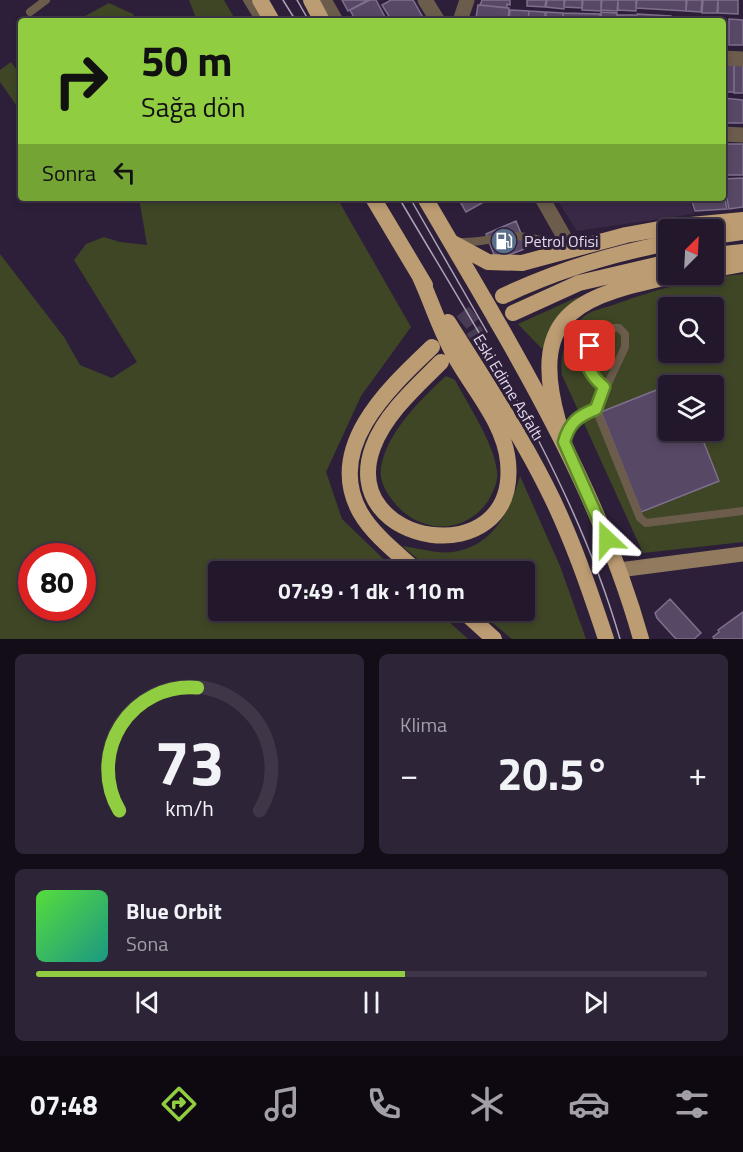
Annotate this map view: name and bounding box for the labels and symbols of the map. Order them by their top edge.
north arrow [658,219,724,285]
fuel station icon: Petrol Ofisi [489,226,519,256]
place label: Petrol Ofisi [524,229,598,253]
pin [564,320,615,371]
street label: Eski Edirne Asfaltı [468,329,550,445]
position arrow [575,507,639,571]
speed limit sign: 80 [18,543,96,621]

